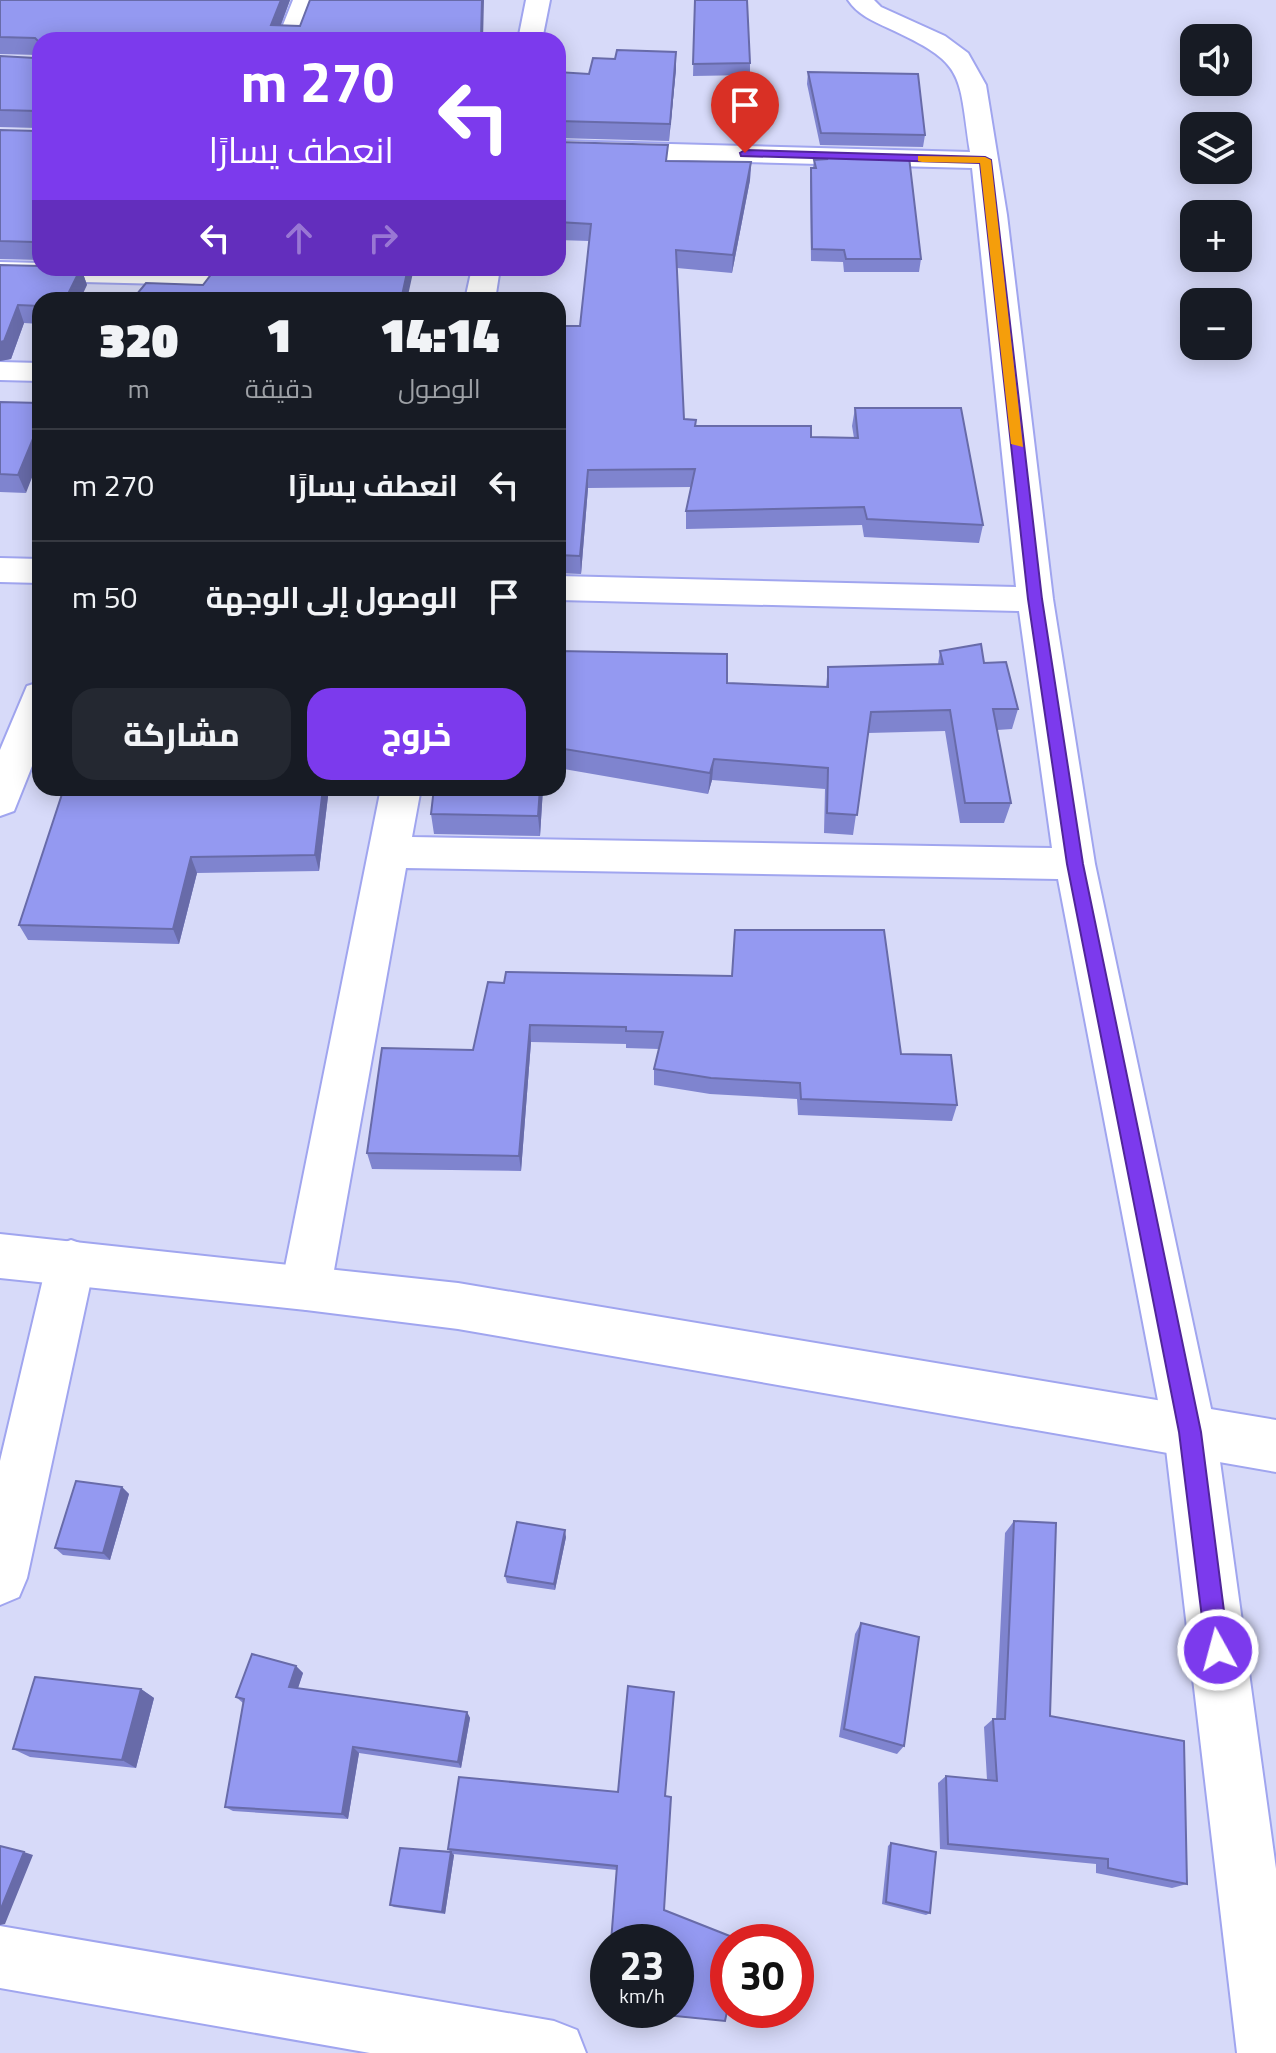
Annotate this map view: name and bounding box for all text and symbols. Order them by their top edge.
map controls [1180,24,1252,360]
button: sound [1180,24,1252,96]
text: 270 m [241,39,394,124]
icon: left [422,64,526,168]
pin [711,71,779,153]
icon: arrive [723,83,767,127]
button: layers [1180,112,1252,184]
text: انعطف يسارًا [209,122,394,177]
button: + [1180,200,1252,272]
icon: left [193,216,237,260]
icon: ahead [277,216,321,260]
icon: right [361,216,405,260]
button: − [1180,288,1252,360]
text: 1 [266,298,292,371]
text: 14:14 [380,298,499,371]
text: 320 [99,303,178,376]
text: m [128,369,149,408]
text: دقيقة [245,369,313,408]
text: الوصول [398,369,481,408]
text: 270 m [72,462,154,508]
text: انعطف يسارًا [288,462,458,508]
icon: left [482,463,526,507]
text: 50 m [72,574,137,620]
text: الوصول إلى الوجهة [206,574,458,620]
icon: arrive [482,575,526,619]
button: مشاركة [72,688,291,780]
button: خروج [307,688,526,780]
position arrow [1176,1608,1260,1692]
speed limit sign: 30 [710,1924,814,2028]
text: 23 [620,1935,664,1996]
text: km/h [619,1980,665,2011]

